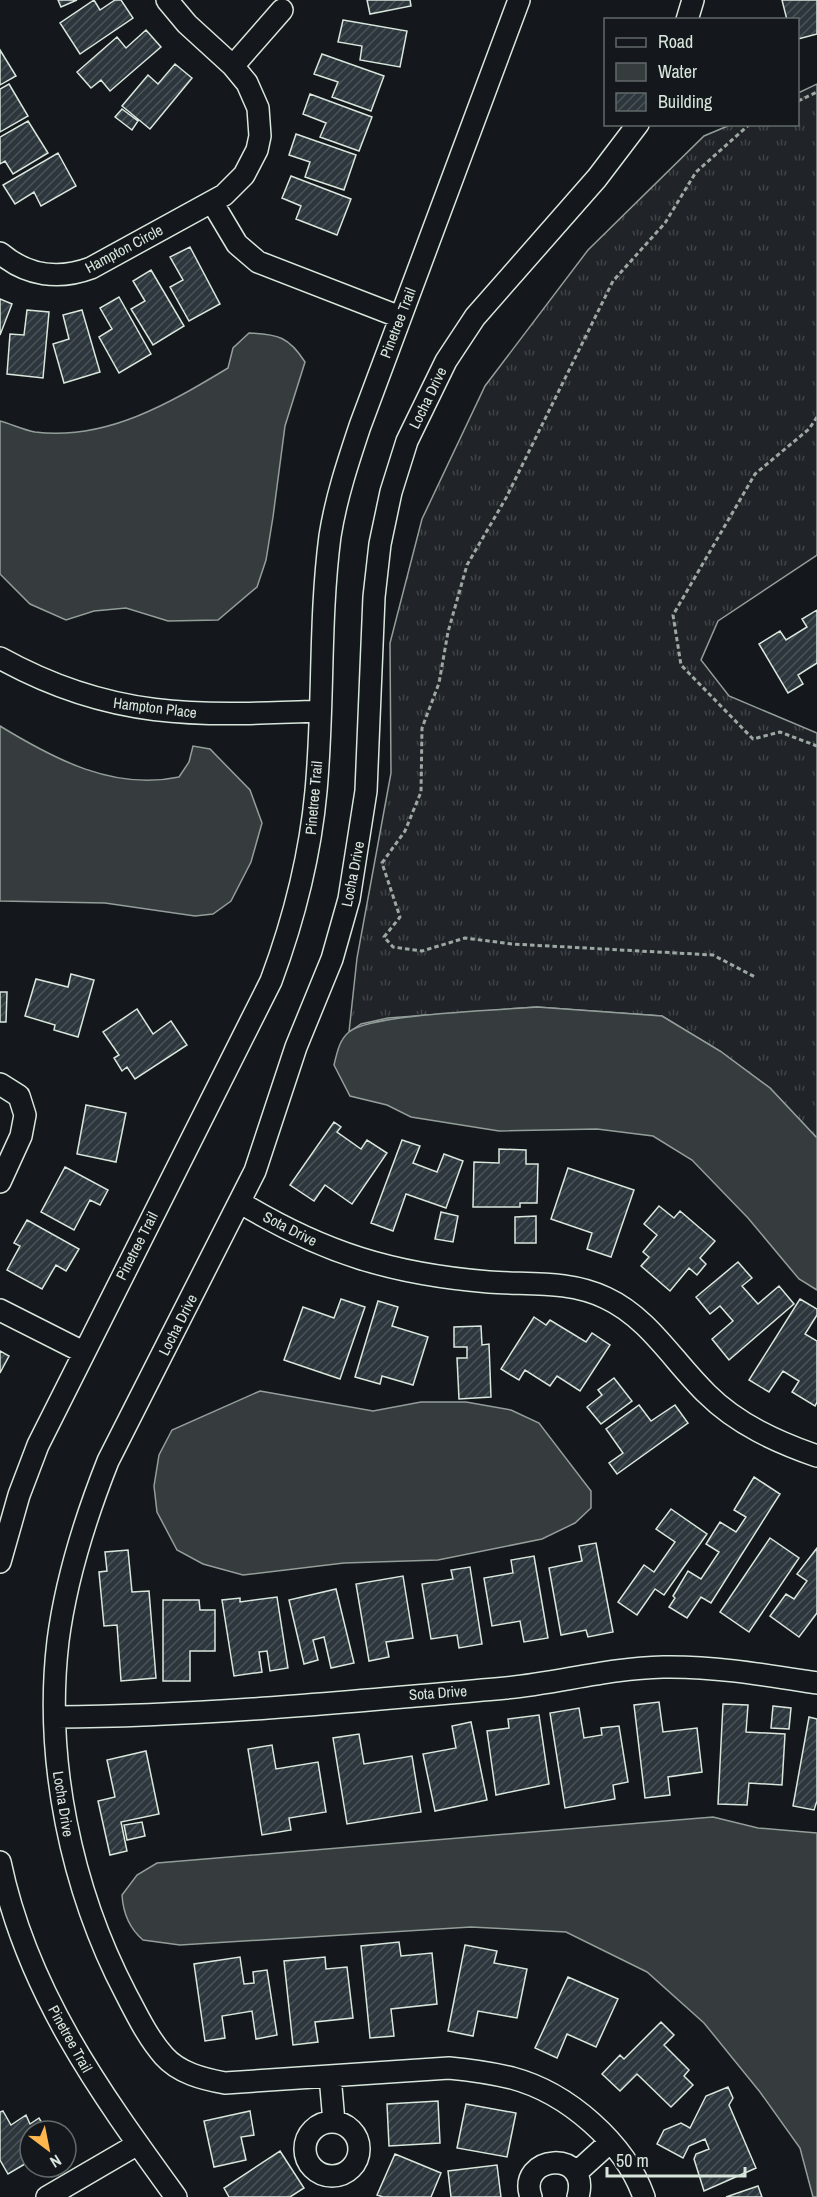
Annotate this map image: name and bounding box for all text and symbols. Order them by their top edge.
legend [604,18,799,126]
text: Road [658,29,693,54]
text: Water [658,59,697,84]
text: Building [658,89,713,114]
street label: Hampton Circle [81,219,167,278]
street label: Pinetree Trail [374,285,421,361]
street label: Locha Drive [404,363,452,432]
street label: Hampton Place [112,692,198,723]
street label: Pinetree Trail [300,760,327,836]
street label: Locha Drive [336,839,369,908]
street label: Sota Drive [260,1206,321,1251]
street label: Pinetree Trail [110,1208,163,1283]
street label: Locha Drive [153,1290,202,1359]
street label: Sota Drive [408,1680,468,1705]
street label: Locha Drive [48,1770,79,1838]
street label: Pinetree Trail [43,2001,98,2076]
north arrow [18,2119,78,2179]
scale bar [607,2140,745,2178]
text: 50 m [616,2148,649,2173]
text: N [46,2150,66,2174]

